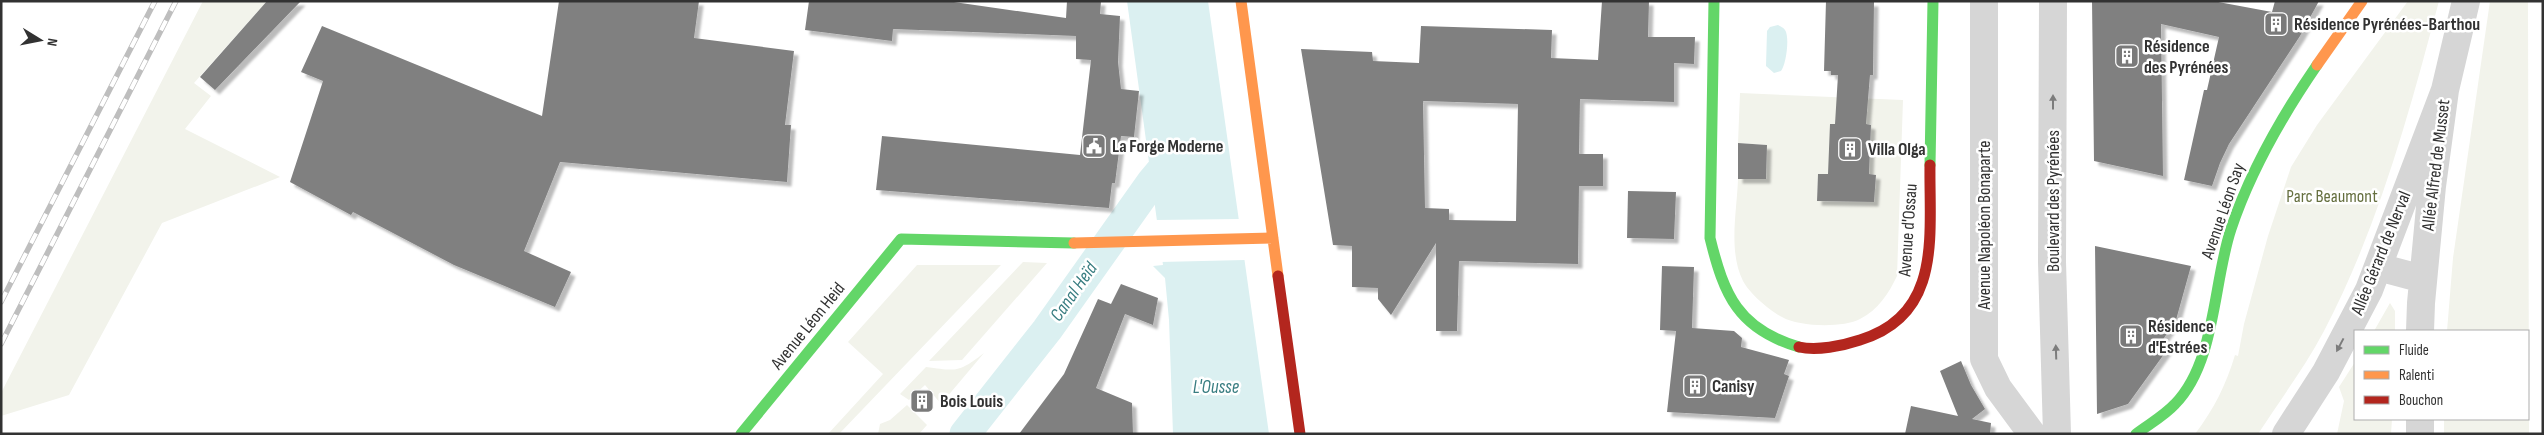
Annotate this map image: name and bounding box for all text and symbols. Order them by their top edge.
building icon: Résidence Pyrénées-Barthou [2263,11,2289,37]
place label: Résidence Pyrénées-Barthou [2294,14,2480,35]
north arrow [15,15,65,65]
place label: Résidence des Pyrénées [2144,36,2229,78]
text: N [43,37,61,47]
building icon: Résidence des Pyrénées [2114,43,2140,69]
one-way arrow [2049,93,2057,109]
street label: Allée Alfred de Musset [2417,98,2455,233]
street label: Boulevard des Pyrénées [2043,130,2064,272]
public building icon: La Forge Moderne [1081,133,1107,159]
place label: La Forge Moderne [1112,136,1223,157]
building icon: Villa Olga [1837,136,1863,162]
place label: Villa Olga [1868,139,1926,160]
street label: Avenue Napoléon Bonaparte [1974,141,1995,310]
street label: Avenue Léon Say [2196,160,2249,263]
street label: Avenue d'Ossau [1894,183,1922,278]
park label: Parc Beaumont [2286,186,2378,207]
street label: Allée Gérard de Nerval [2346,188,2415,319]
water label: Canal Heïd [1045,257,1103,326]
street label: Avenue Léon Heid [766,278,849,375]
place label: Résidence d'Estrées [2148,316,2214,358]
building icon: Résidence d'Estrées [2118,323,2144,349]
legend [2354,330,2529,420]
one-way arrow [2336,337,2344,352]
text: Fluide [2399,341,2429,360]
one-way arrow [2051,343,2059,359]
text: Ralenti [2399,366,2434,385]
building icon: Canisy [1682,373,1708,399]
water label: L'Ousse [1193,376,1240,399]
place label: Canisy [1712,376,1755,397]
building icon: Bois Louis [909,388,935,414]
place label: Bois Louis [940,391,1003,412]
text: Bouchon [2399,391,2443,410]

